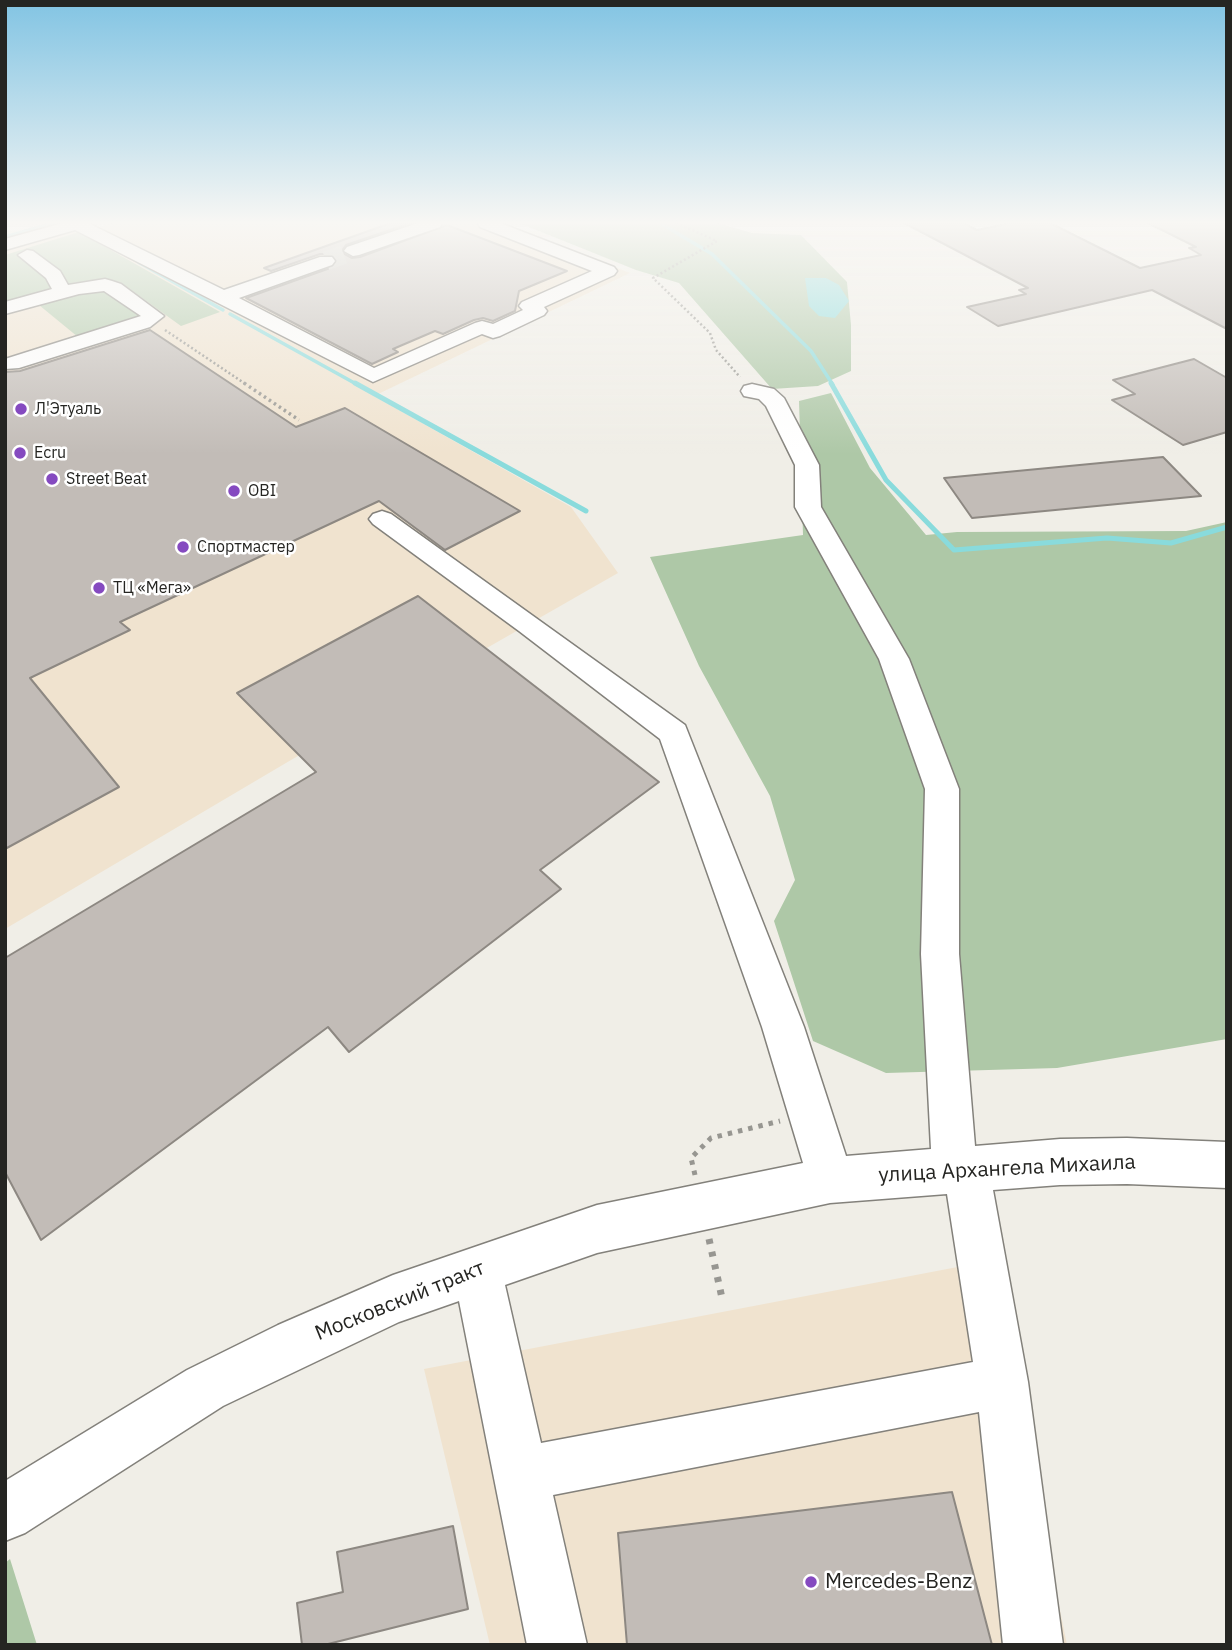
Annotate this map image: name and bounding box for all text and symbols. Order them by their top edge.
place label: Л'Этуаль [35,399,101,419]
marker: Л'Этуаль [13,401,29,417]
place label: Ecru [34,443,66,463]
marker: Ecru [12,445,28,461]
place label: Street Beat [66,469,147,489]
marker: Street Beat [44,471,60,487]
place label: OBI [248,481,276,501]
marker: OBI [226,483,242,499]
place label: Спортмастер [197,537,295,557]
marker: Спортмастер [175,539,191,555]
place label: ТЦ «Мега» [113,578,191,598]
marker: ТЦ «Мега» [91,580,107,596]
street label: улица Архангела Михаила [878,1150,1136,1188]
street label: Московский тракт [312,1255,488,1347]
place label: Mercedes-Benz [825,1569,972,1595]
marker: Mercedes-Benz [803,1574,819,1590]

